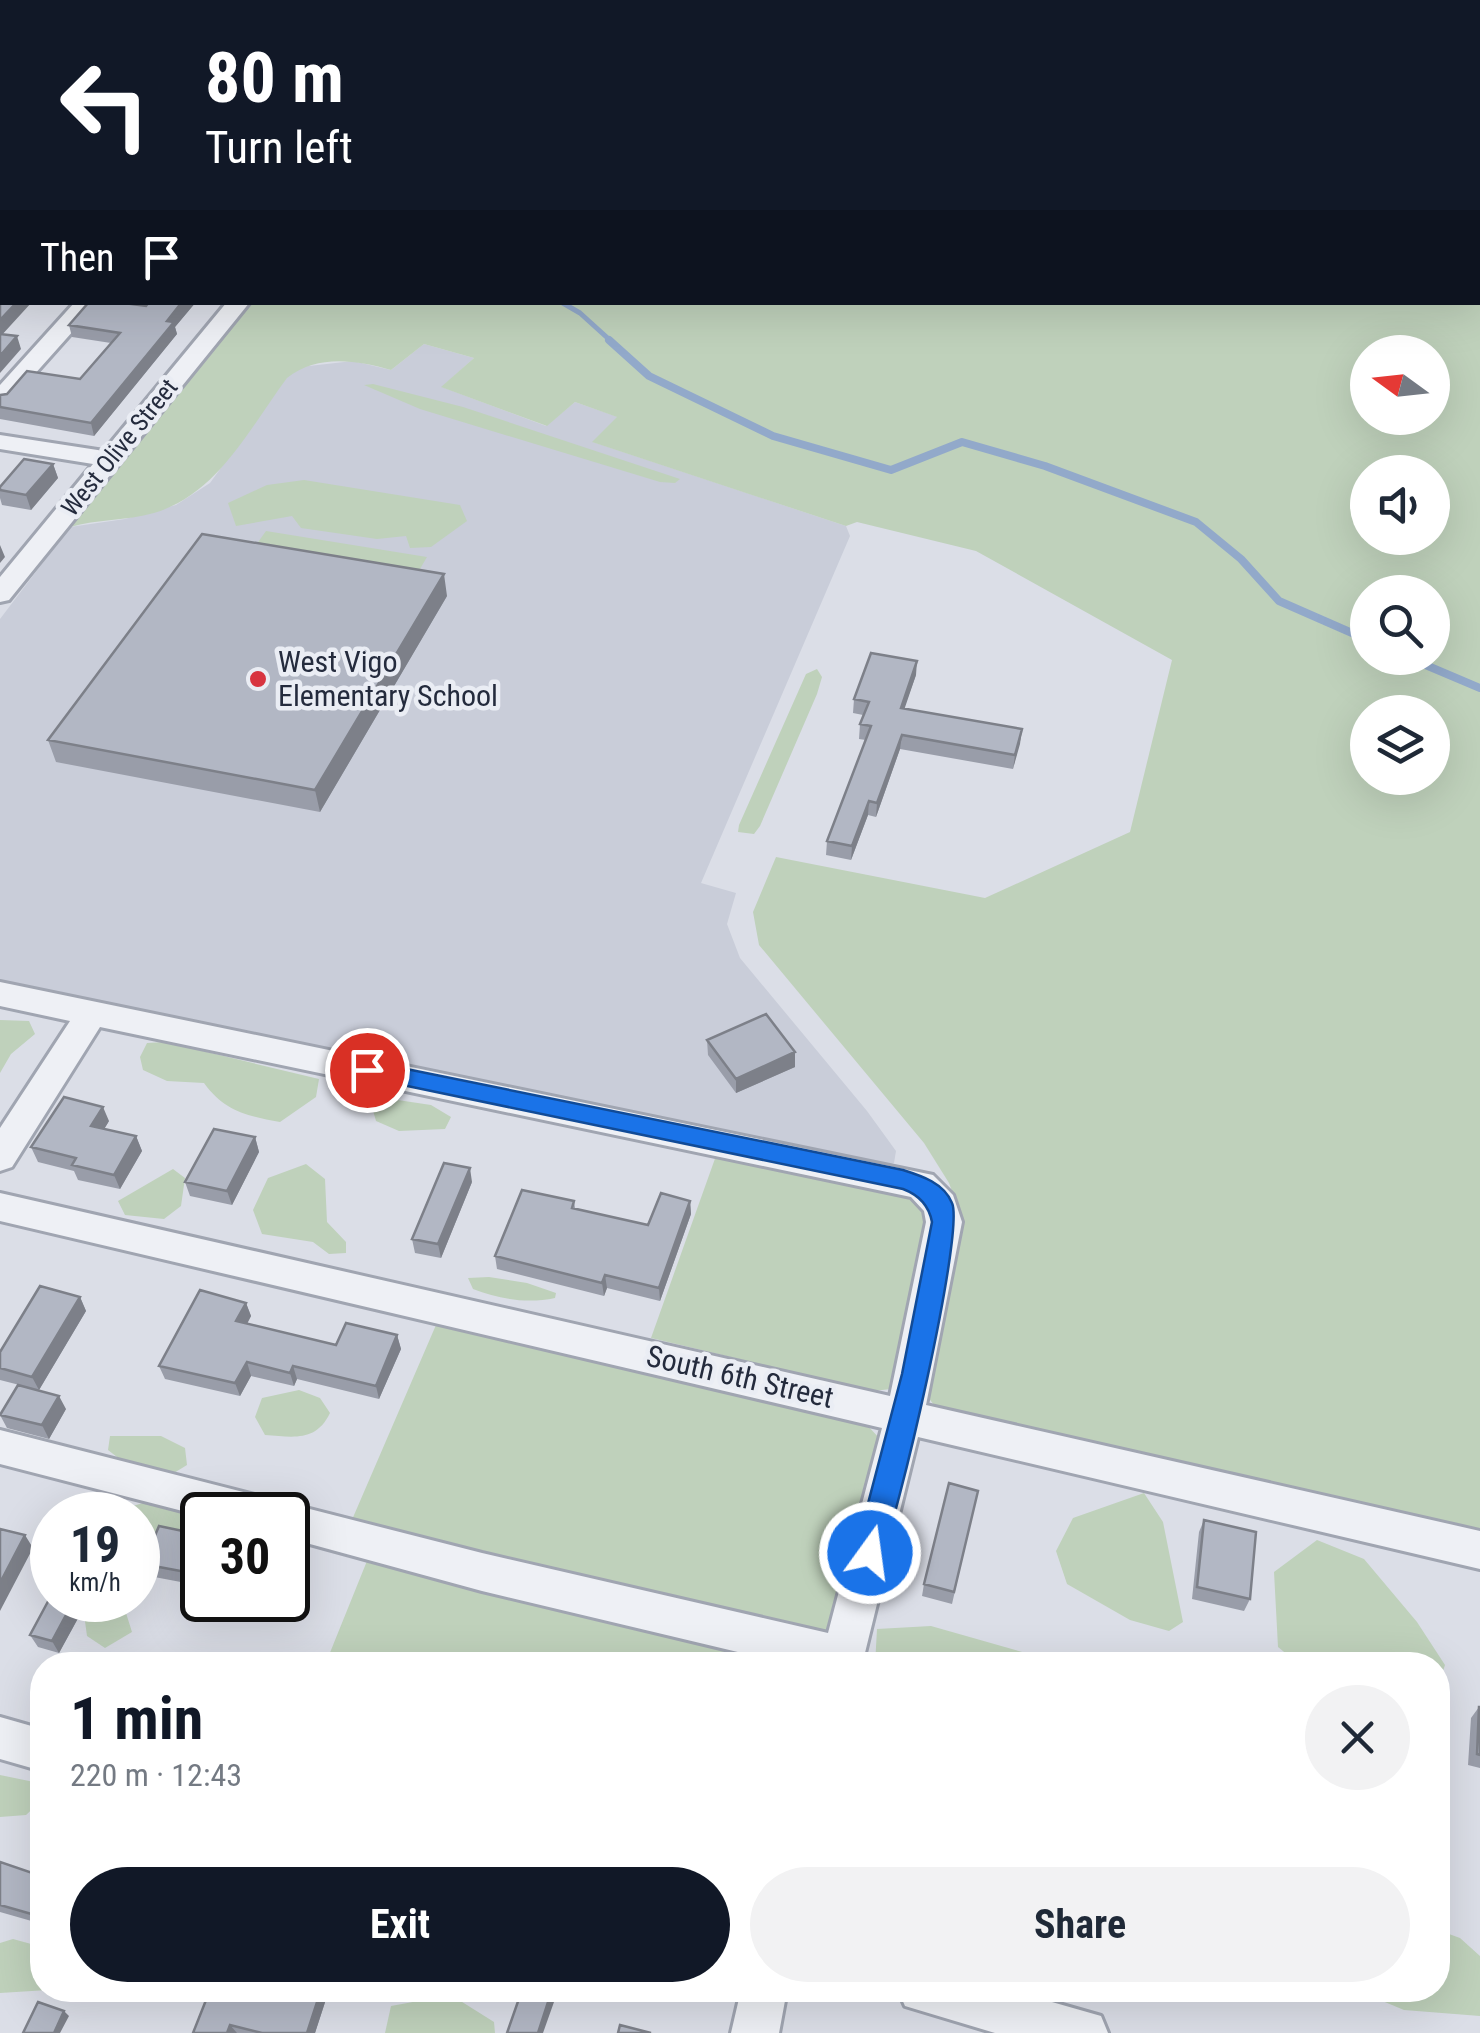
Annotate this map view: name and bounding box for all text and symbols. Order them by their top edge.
text: 80 m [205,37,344,119]
icon: left [40,40,170,170]
text: Turn left [205,121,353,174]
icon: arrive [134,230,189,285]
text: Then [40,236,114,280]
north arrow [1350,335,1450,435]
map controls [1350,335,1450,795]
street label: West Olive Street [55,373,184,522]
button: sound [1350,455,1450,555]
button: search [1350,575,1450,675]
place label: West Vigo Elementary School [278,644,498,713]
marker: West Vigo Elementary School [247,668,269,690]
button: layers [1350,695,1450,795]
pin [325,1028,410,1113]
icon: arrive [340,1043,395,1098]
street label: South 6th Street [643,1338,837,1415]
speed limit sign: 30 [180,1492,310,1622]
position arrow [818,1501,922,1605]
text: 19 [70,1516,120,1574]
text: km/h [69,1568,121,1597]
text: 1 min [70,1683,203,1754]
button: close [1305,1685,1410,1790]
text: 220 m · 12:43 [70,1756,242,1794]
button: Exit [70,1867,730,1982]
button: Share [750,1867,1410,1982]

